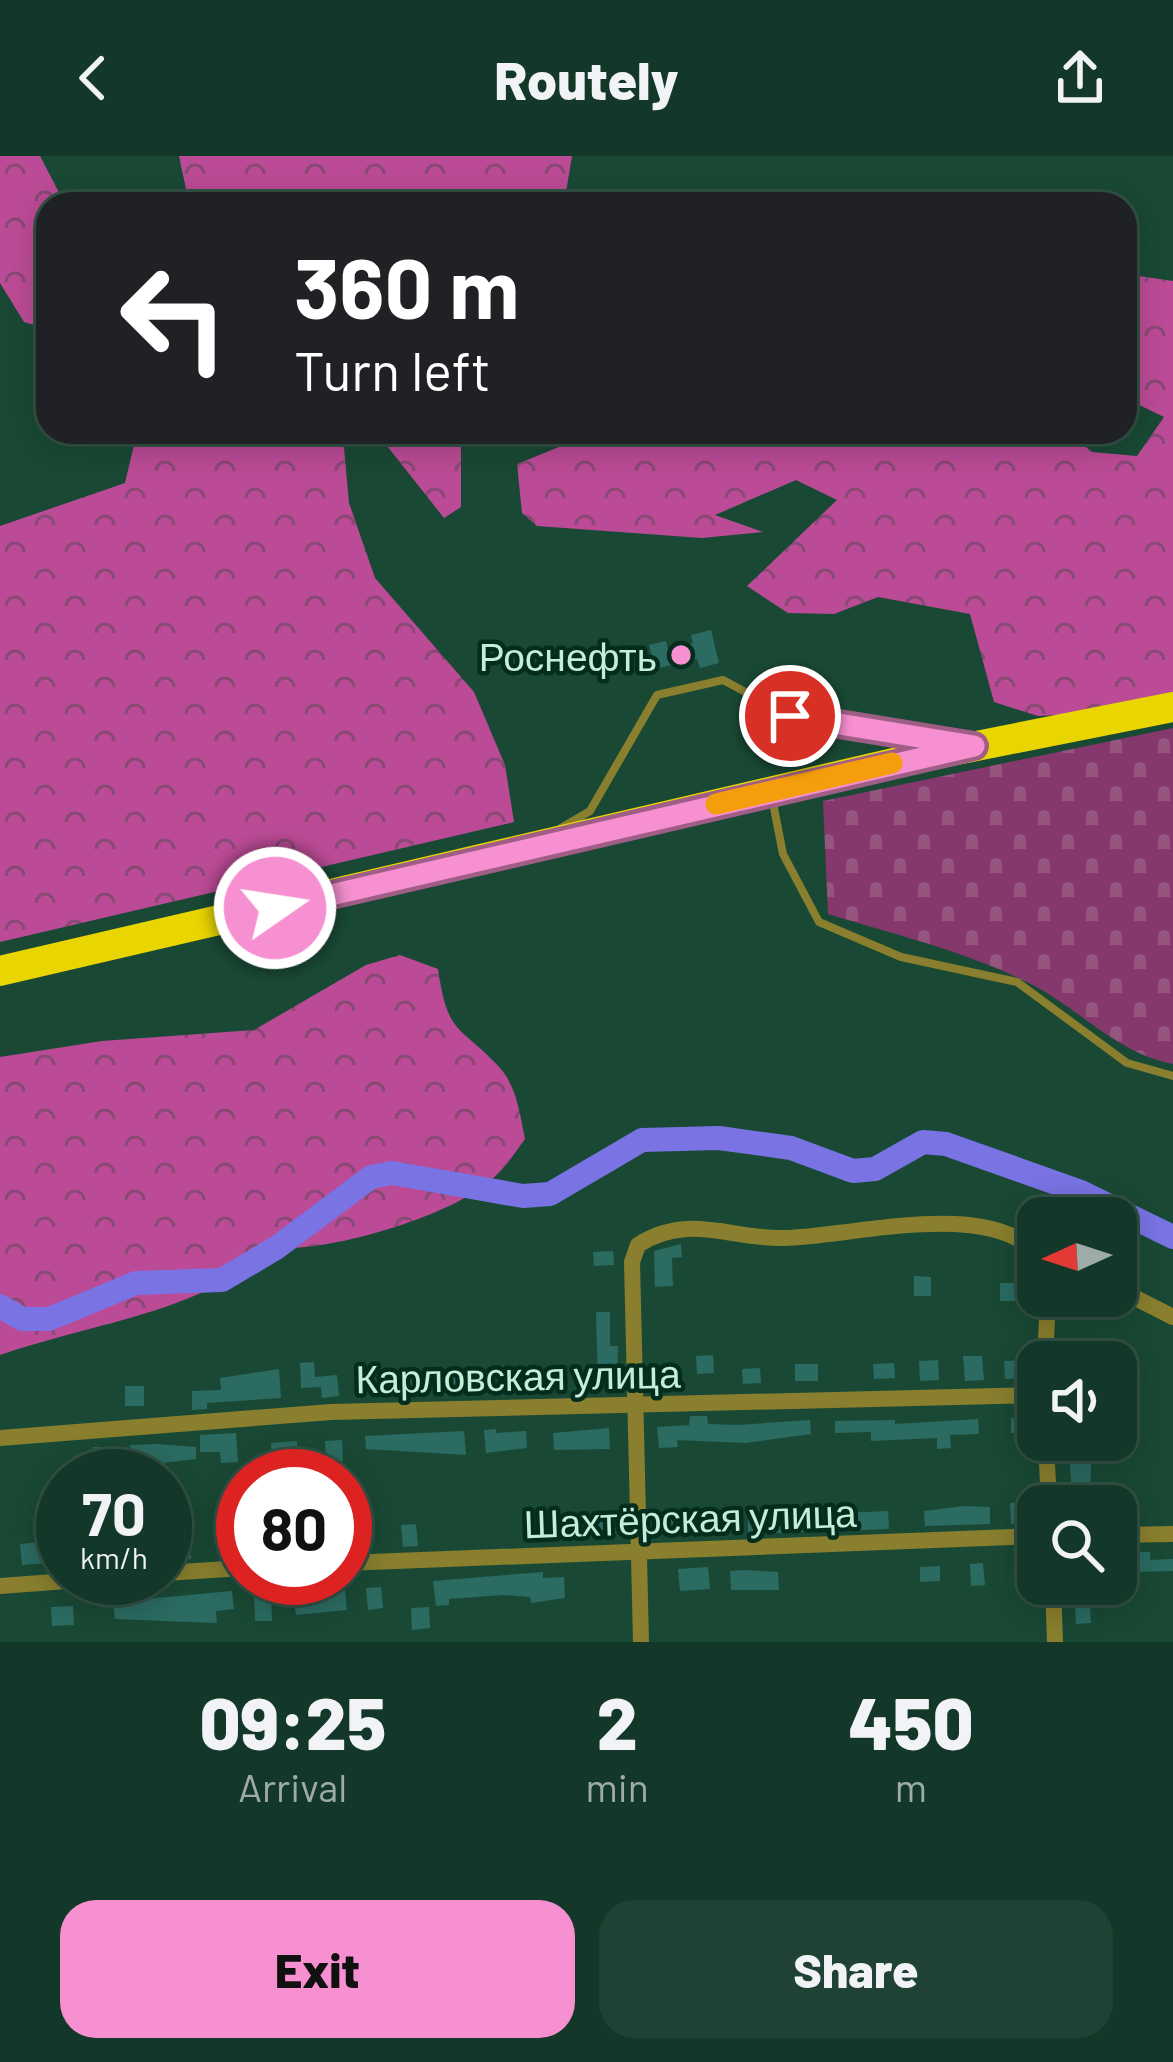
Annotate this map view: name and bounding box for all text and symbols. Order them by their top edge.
icon: back [60,45,126,111]
icon: share [1047,45,1113,111]
text: Routely [494,46,679,111]
text: 360 m [294,235,519,336]
icon: left [96,240,252,396]
text: Turn left [294,337,491,402]
place label: Роснефть [479,632,657,679]
marker: Роснефть [668,642,694,668]
pin [739,665,841,767]
icon: arrive [757,683,823,749]
position arrow [212,845,338,971]
north arrow [1017,1197,1137,1317]
map controls [1017,1197,1137,1605]
button: sound [1017,1341,1137,1461]
street label: Карловская улица [355,1349,681,1401]
speed limit sign: 80 [216,1449,372,1605]
text: 70 [82,1476,146,1548]
button: search [1017,1485,1137,1605]
street label: Шахтёрская улица [523,1488,858,1546]
text: km/h [80,1539,148,1575]
text: 09:25 [199,1678,386,1764]
text: 2 [597,1678,638,1764]
text: 450 [848,1678,974,1764]
text: Arrival [238,1763,347,1810]
text: min [586,1763,649,1810]
text: m [895,1763,927,1810]
button: Exit [60,1900,575,2038]
button: Share [599,1900,1113,2038]

